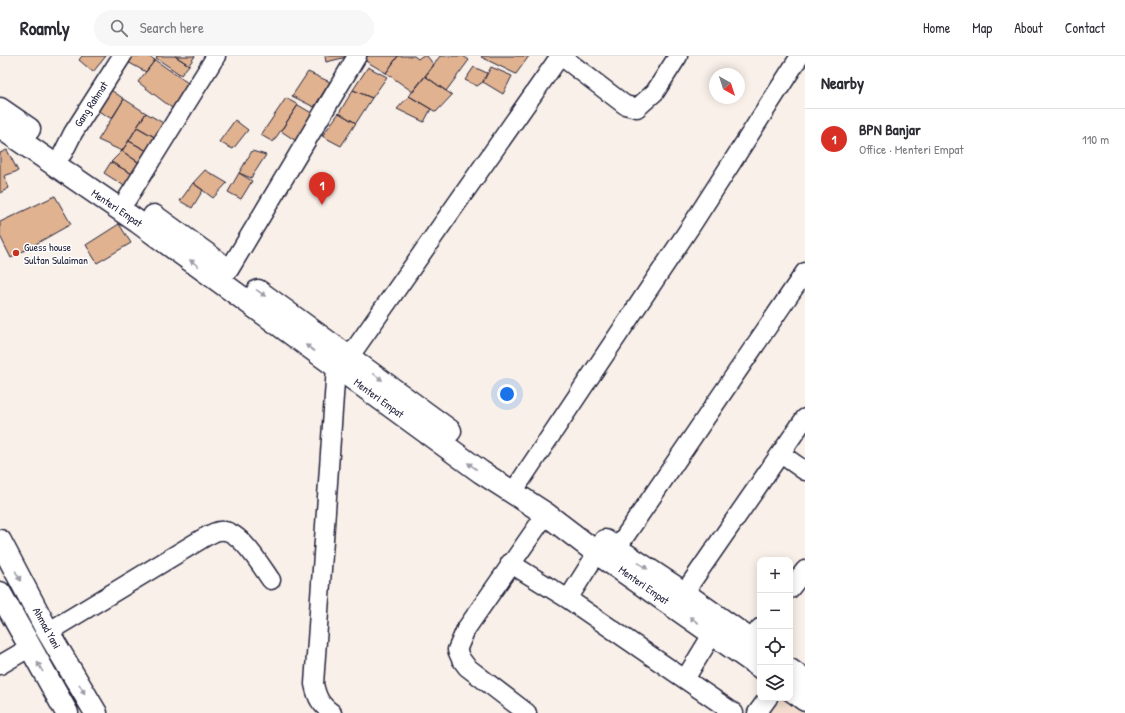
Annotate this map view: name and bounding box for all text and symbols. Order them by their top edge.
search box [94,10,374,46]
text: Roamly [20,15,70,41]
icon: search [108,17,130,39]
text: Search here [140,17,204,38]
text: Home [923,18,950,37]
text: Map [972,18,992,37]
text: About [1014,18,1043,37]
text: Contact [1065,18,1105,37]
north arrow [709,68,745,104]
text: Nearby [821,71,864,94]
street label: Gang Rahmat [71,78,111,129]
text: BPN Banjar [859,119,921,140]
text: 1 [832,130,836,148]
text: 110 m [1082,130,1109,148]
text: Office · Menteri Empat [859,140,964,158]
pin: 1 [309,172,335,205]
street label: Menteri Empat [89,186,145,230]
place label: Guess house Sultan Sulaiman [24,240,88,267]
marker: Guess house Sultan Sulaiman [11,248,21,258]
one-way arrow [189,259,200,267]
one-way arrow [255,289,266,297]
one-way arrow [305,344,316,352]
one-way arrow [372,373,383,381]
street label: Menteri Empat [351,375,407,421]
your location [497,384,517,404]
one-way arrow [467,461,478,470]
map controls [757,557,793,701]
button: + [757,557,793,593]
one-way arrow [638,562,648,570]
street label: Menteri Empat [616,563,672,608]
one-way arrow [15,570,22,582]
button: − [757,593,793,629]
street label: Ahmad Yani [30,605,64,651]
one-way arrow [689,616,699,624]
button: locate [757,629,793,665]
one-way arrow [37,661,44,673]
button: layers [757,665,793,701]
one-way arrow [78,683,85,695]

